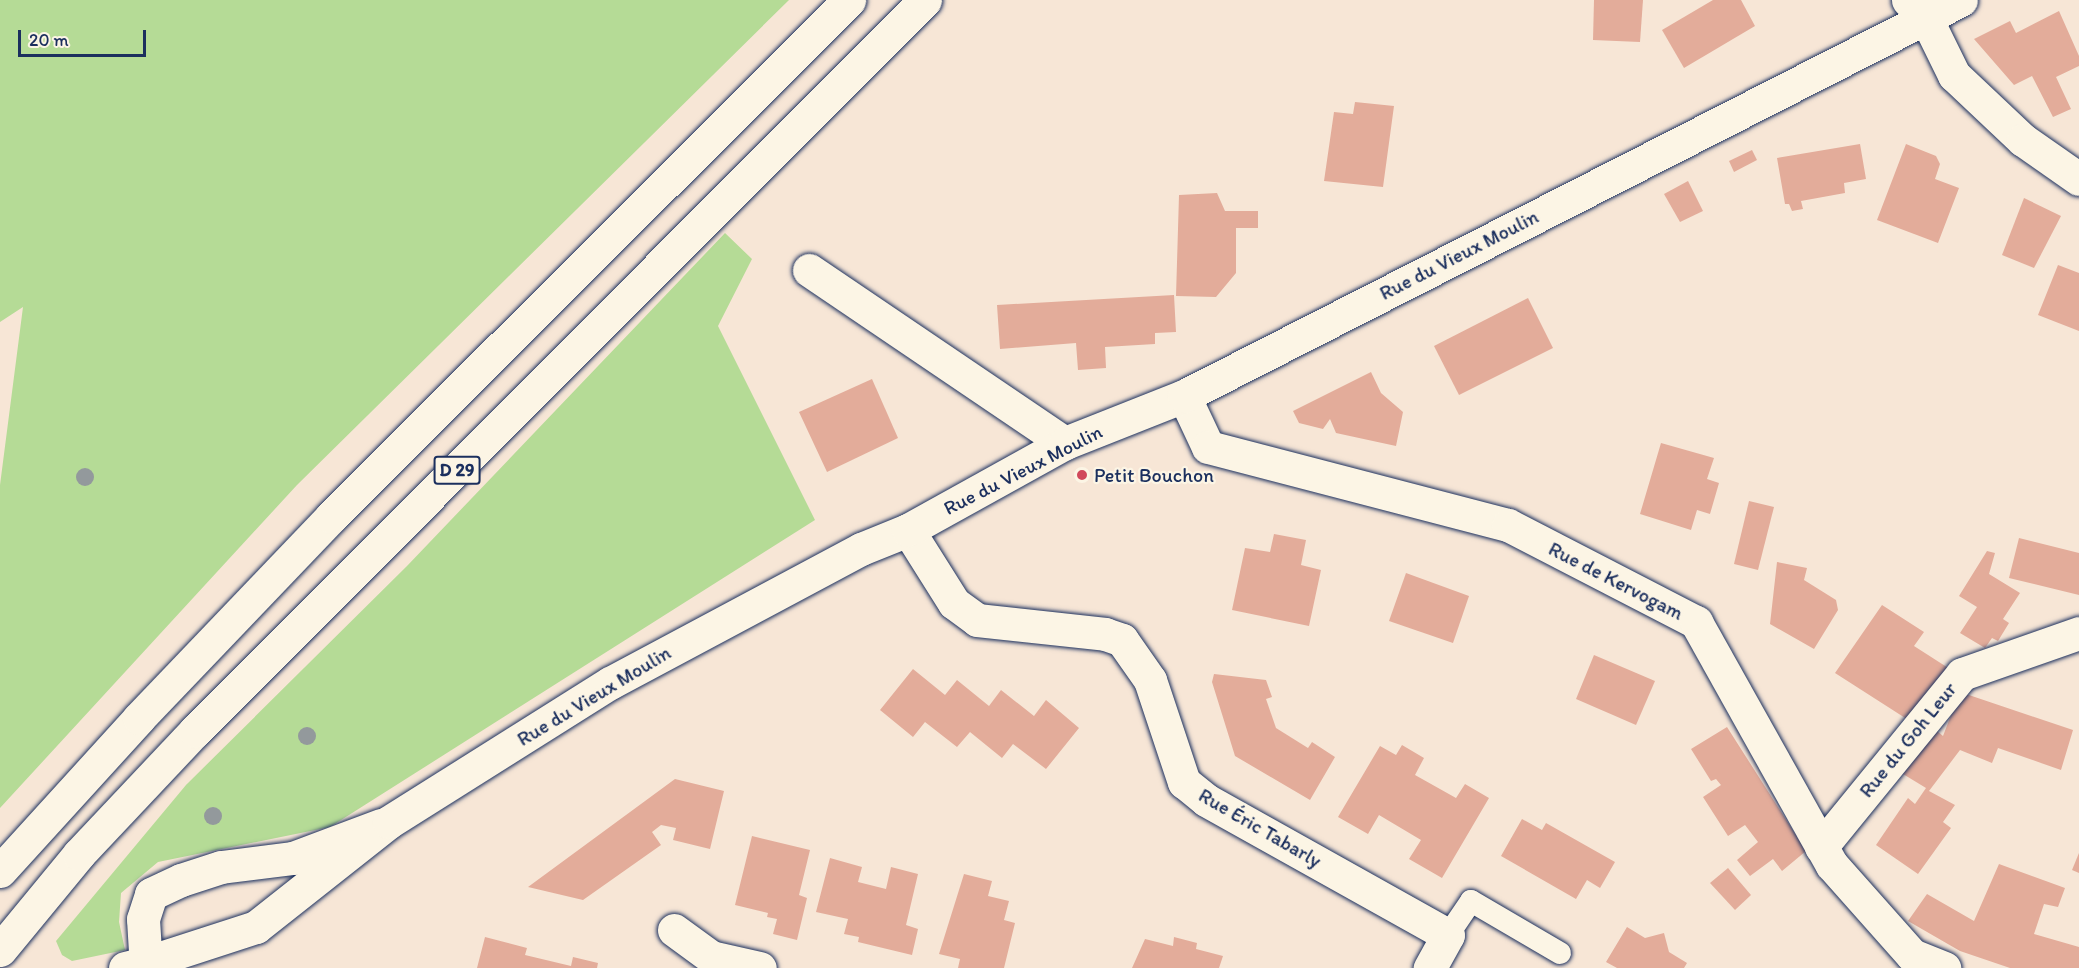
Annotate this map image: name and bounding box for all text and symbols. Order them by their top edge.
scale bar [21,18,148,56]
text: 20 m [29,29,69,51]
street label: Rue du Vieux Moulin [1376,205,1542,305]
street label: Rue du Vieux Moulin [940,420,1106,520]
road number: D 29 [433,455,481,485]
place label: Petit Bouchon [1094,463,1214,487]
marker: Petit Bouchon [1075,468,1089,482]
street label: Rue de Kervogam [1544,536,1688,626]
street label: Rue du Vieux Moulin [513,641,675,751]
street label: Rue du Goh Leur [1854,677,1962,803]
street label: Rue Éric Tabarly [1195,783,1325,873]

